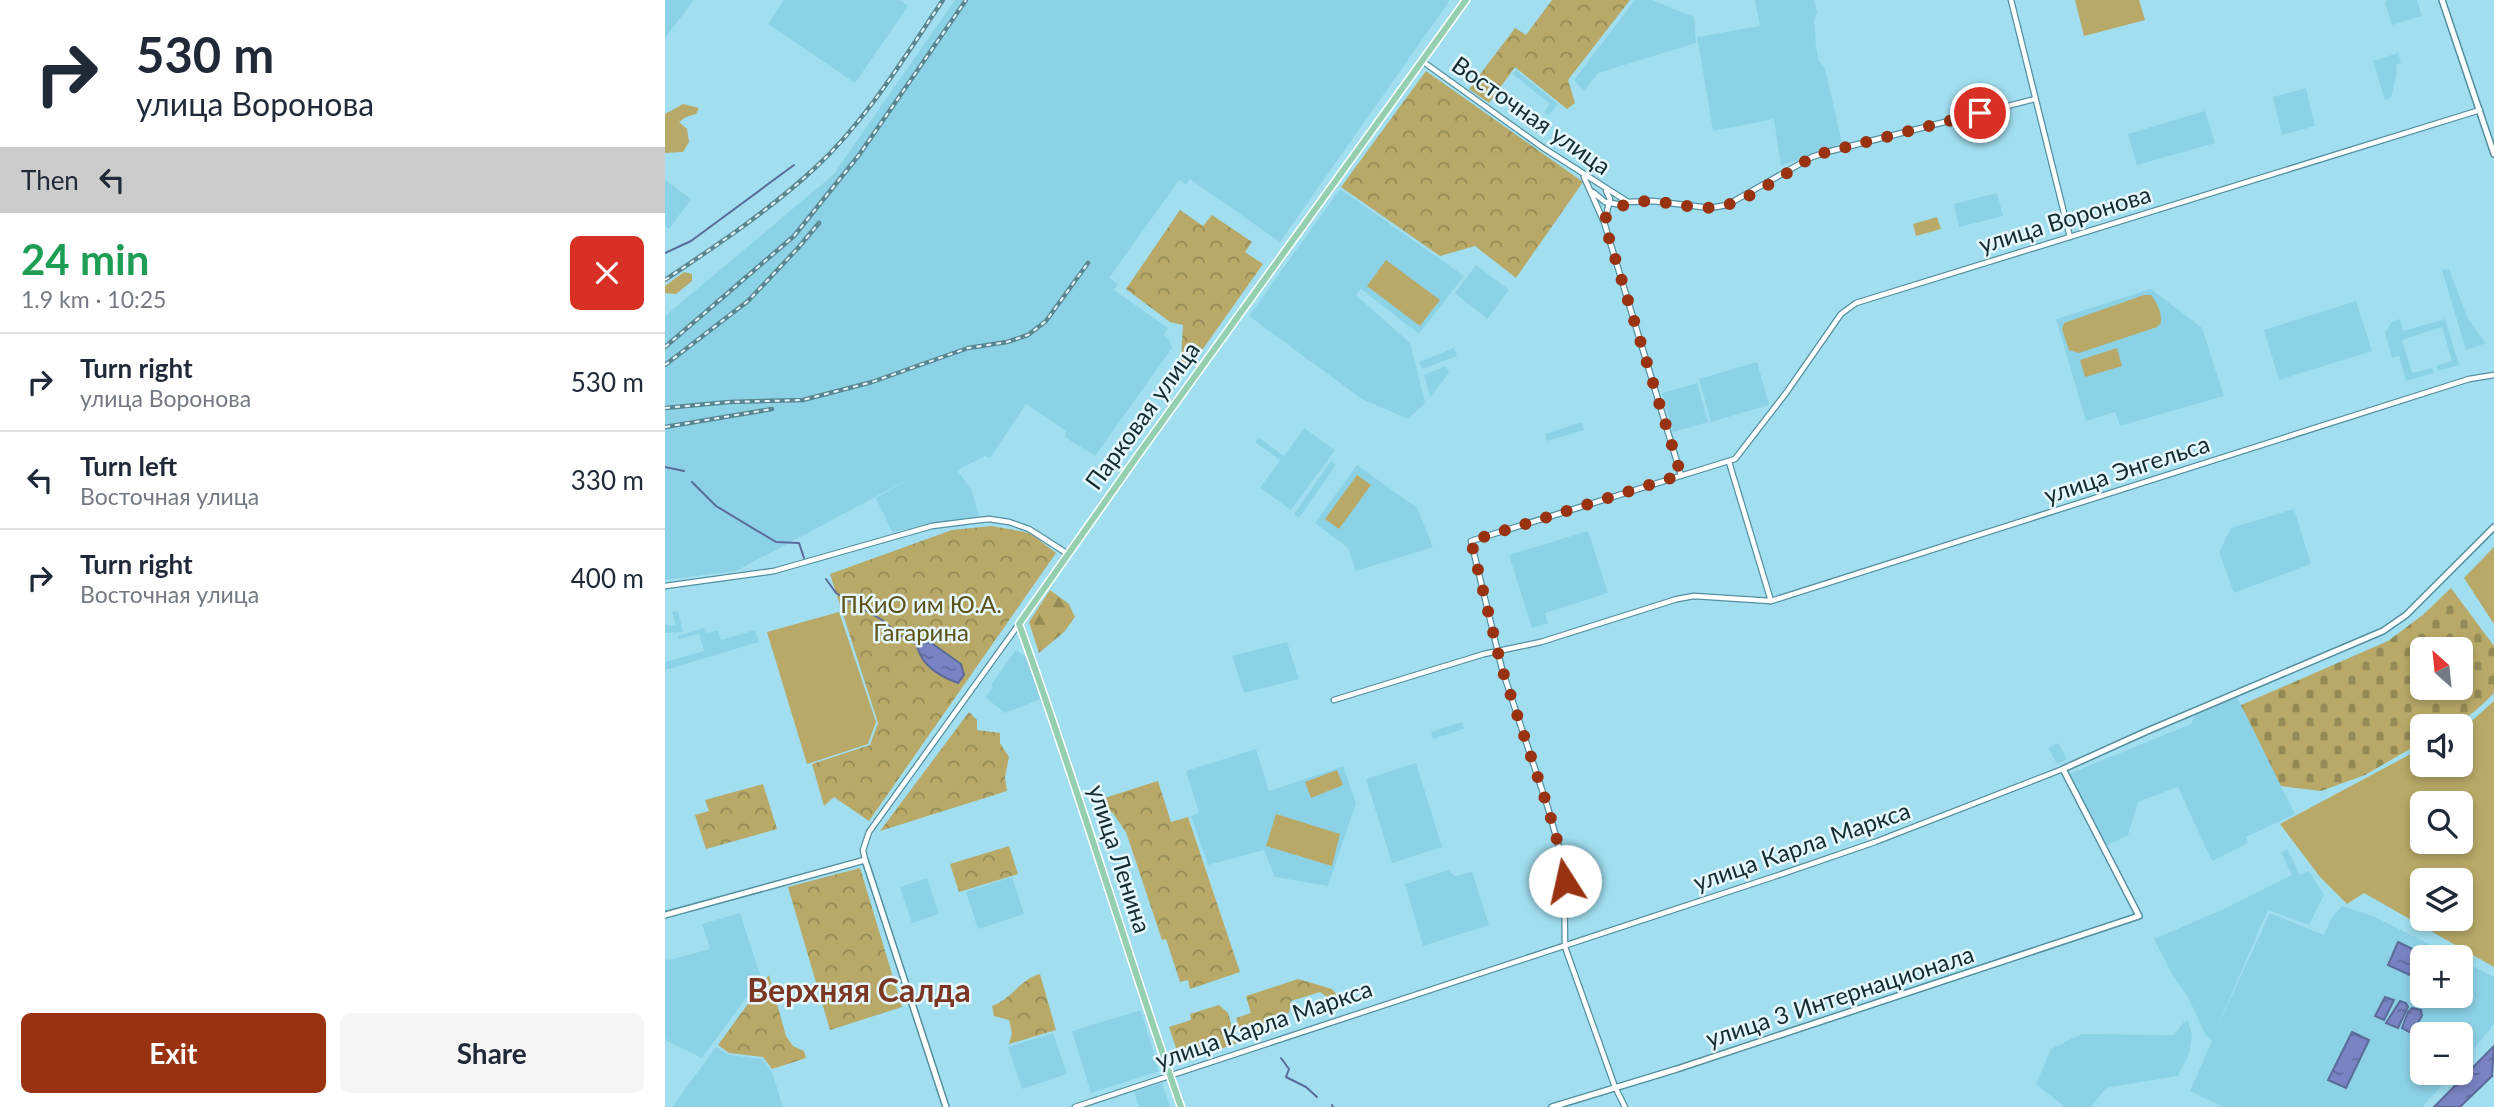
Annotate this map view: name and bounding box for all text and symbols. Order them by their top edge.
text: 530 m [136,25,274,83]
icon: right [21,28,112,119]
street label: Восточная улица [1447,49,1617,180]
pin [1950,83,2010,143]
text: улица Воронова [136,84,374,123]
icon: arrive [1961,94,1999,132]
icon: left [93,161,131,199]
text: Then [21,164,79,196]
street label: улица Воронова [1975,179,2154,259]
text: 24 min [21,234,149,284]
button: close [570,236,644,310]
text: 1.9 km · 10:25 [21,285,166,313]
street label: Парковая улица [1078,336,1205,495]
text: Turn right [80,352,193,384]
icon: right [21,363,59,401]
text: 530 m [571,366,644,398]
text: улица Воронова [80,384,251,412]
street label: улица Энгельса [2040,428,2213,509]
text: Turn left [80,450,177,482]
icon: left [21,461,59,499]
text: 330 m [571,464,644,496]
text: Восточная улица [80,482,259,510]
text: Turn right [80,548,193,580]
icon: right [21,559,59,597]
text: 400 m [571,562,644,594]
text: Восточная улица [80,580,259,608]
park label: ПКиО им Ю.А. Гагарина [840,589,1002,646]
north arrow [2410,637,2473,700]
map controls [2410,637,2473,1085]
button: sound [2410,714,2473,777]
street label: улица Ленина [1083,781,1158,936]
button: search [2410,791,2473,854]
street label: улица Карла Маркса [1689,795,1914,896]
position arrow [1528,844,1602,918]
button: layers [2410,868,2473,931]
street label: улица 3 Интернационала [1702,939,1977,1053]
button: + [2410,945,2473,1008]
district label: Верхняя Салда [747,970,971,1009]
street label: улица Карла Маркса [1151,973,1376,1074]
button: Exit [21,1013,326,1093]
button: Share [340,1013,644,1093]
button: − [2410,1022,2473,1085]

